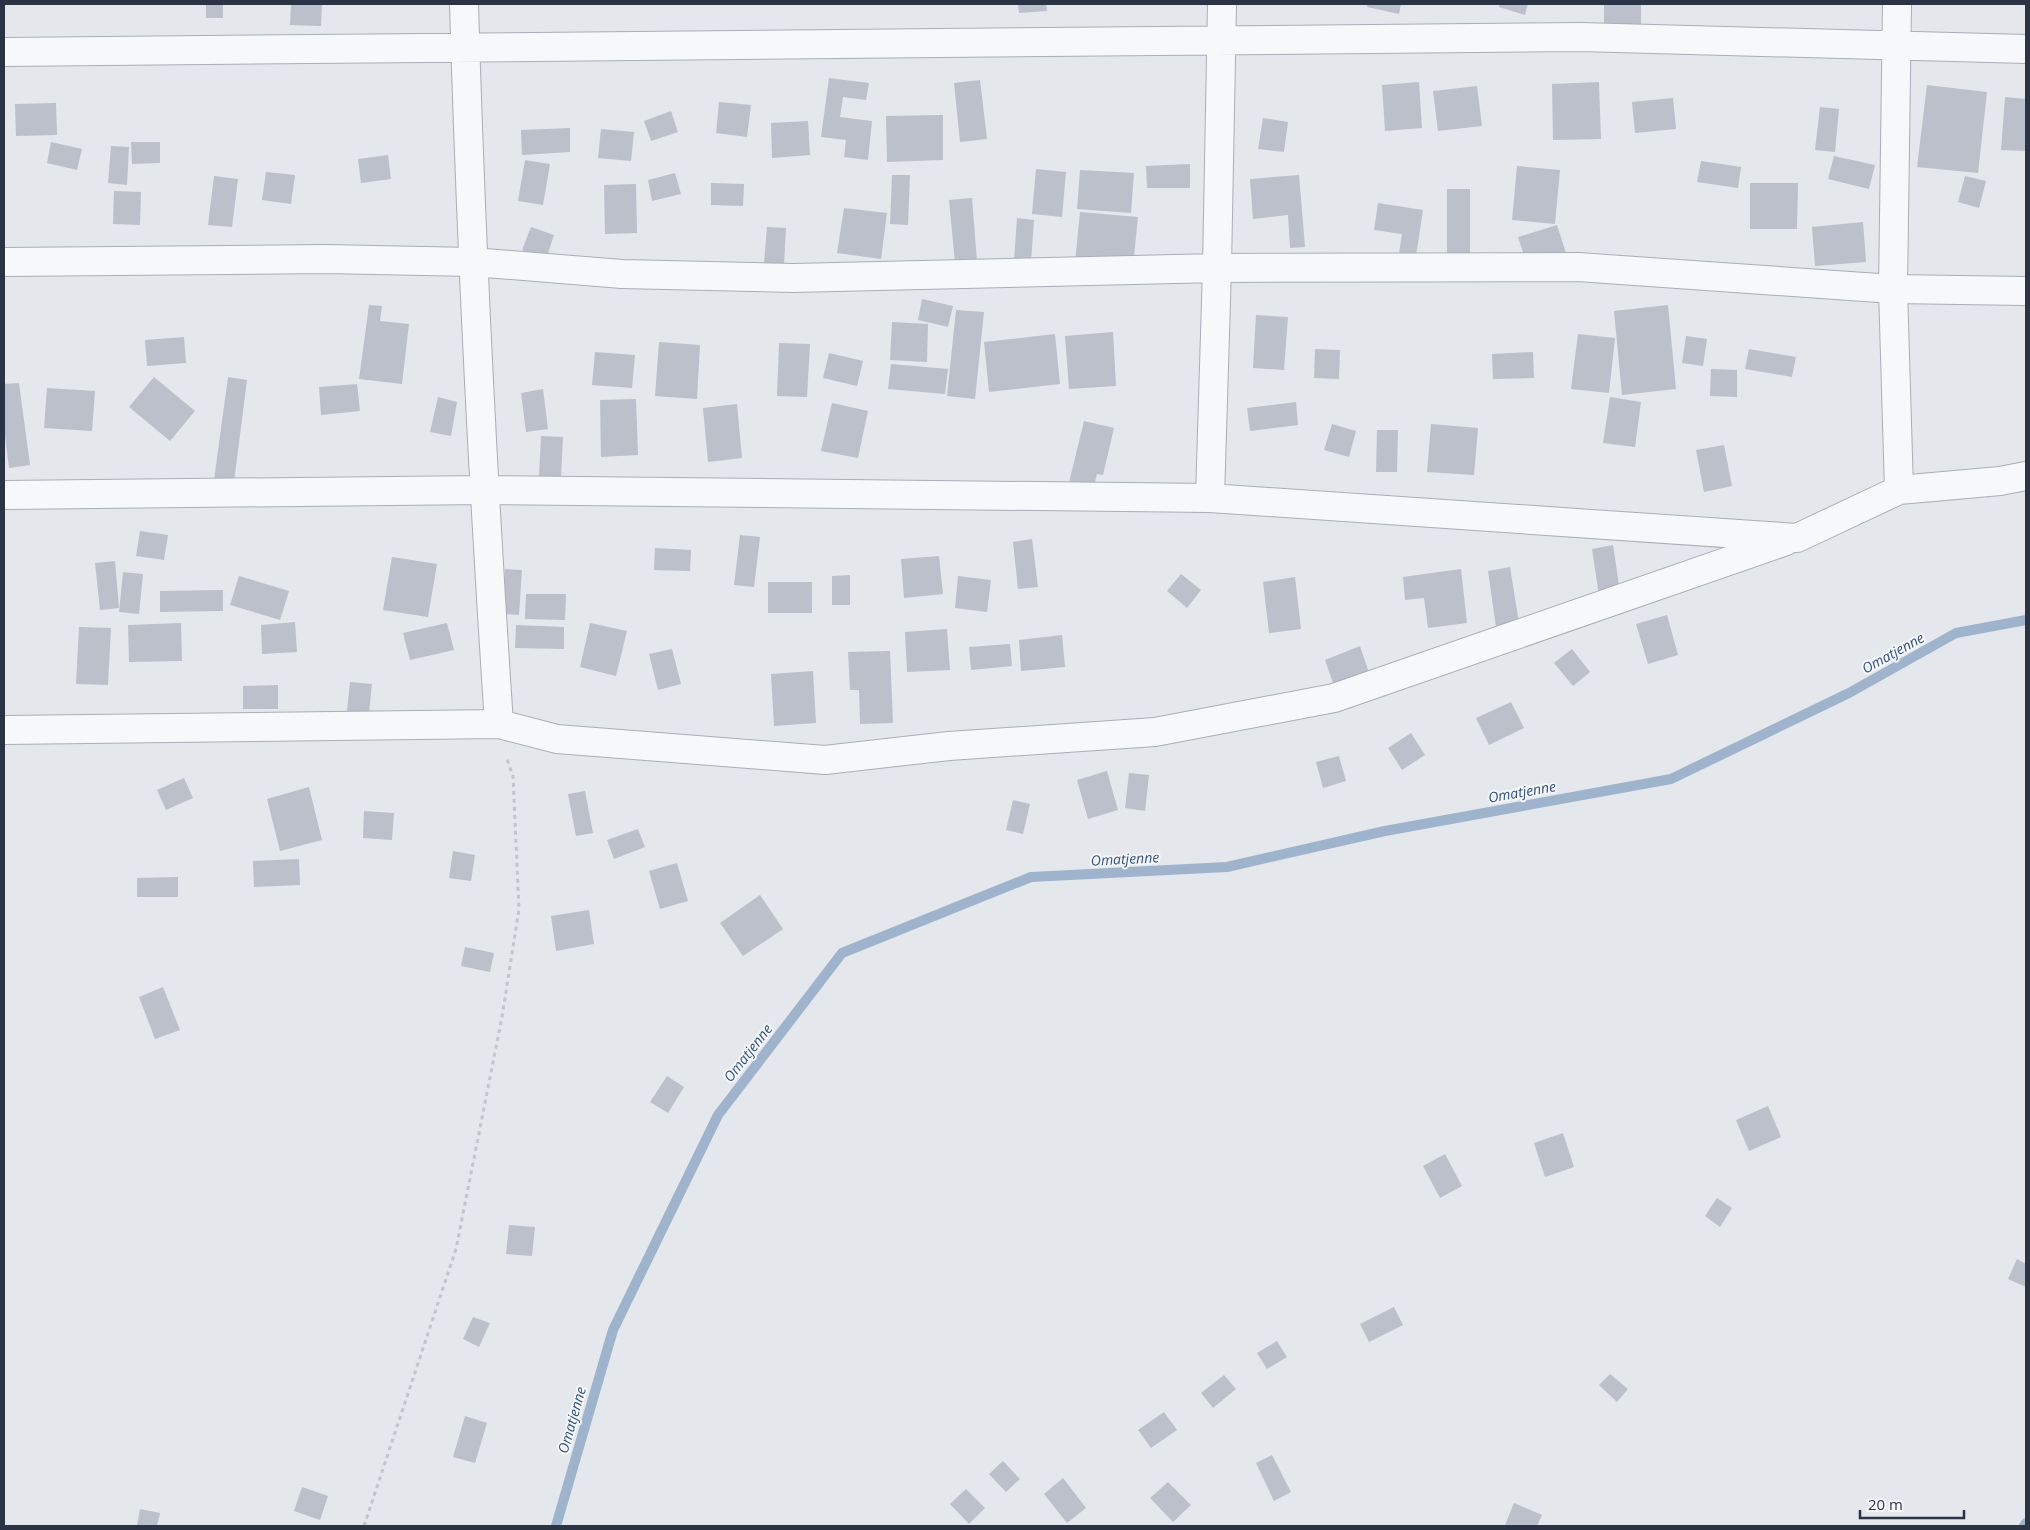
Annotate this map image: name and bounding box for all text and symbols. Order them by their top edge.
water label: Omatjenne [1858,628,1927,677]
water label: Omatjenne [1487,776,1557,807]
water label: Omatjenne [1090,847,1160,870]
water label: Omatjenne [719,1020,776,1086]
water label: Omatjenne [553,1384,590,1455]
scale bar [1860,1488,1964,1520]
text: 20 m [1868,1494,1903,1514]

